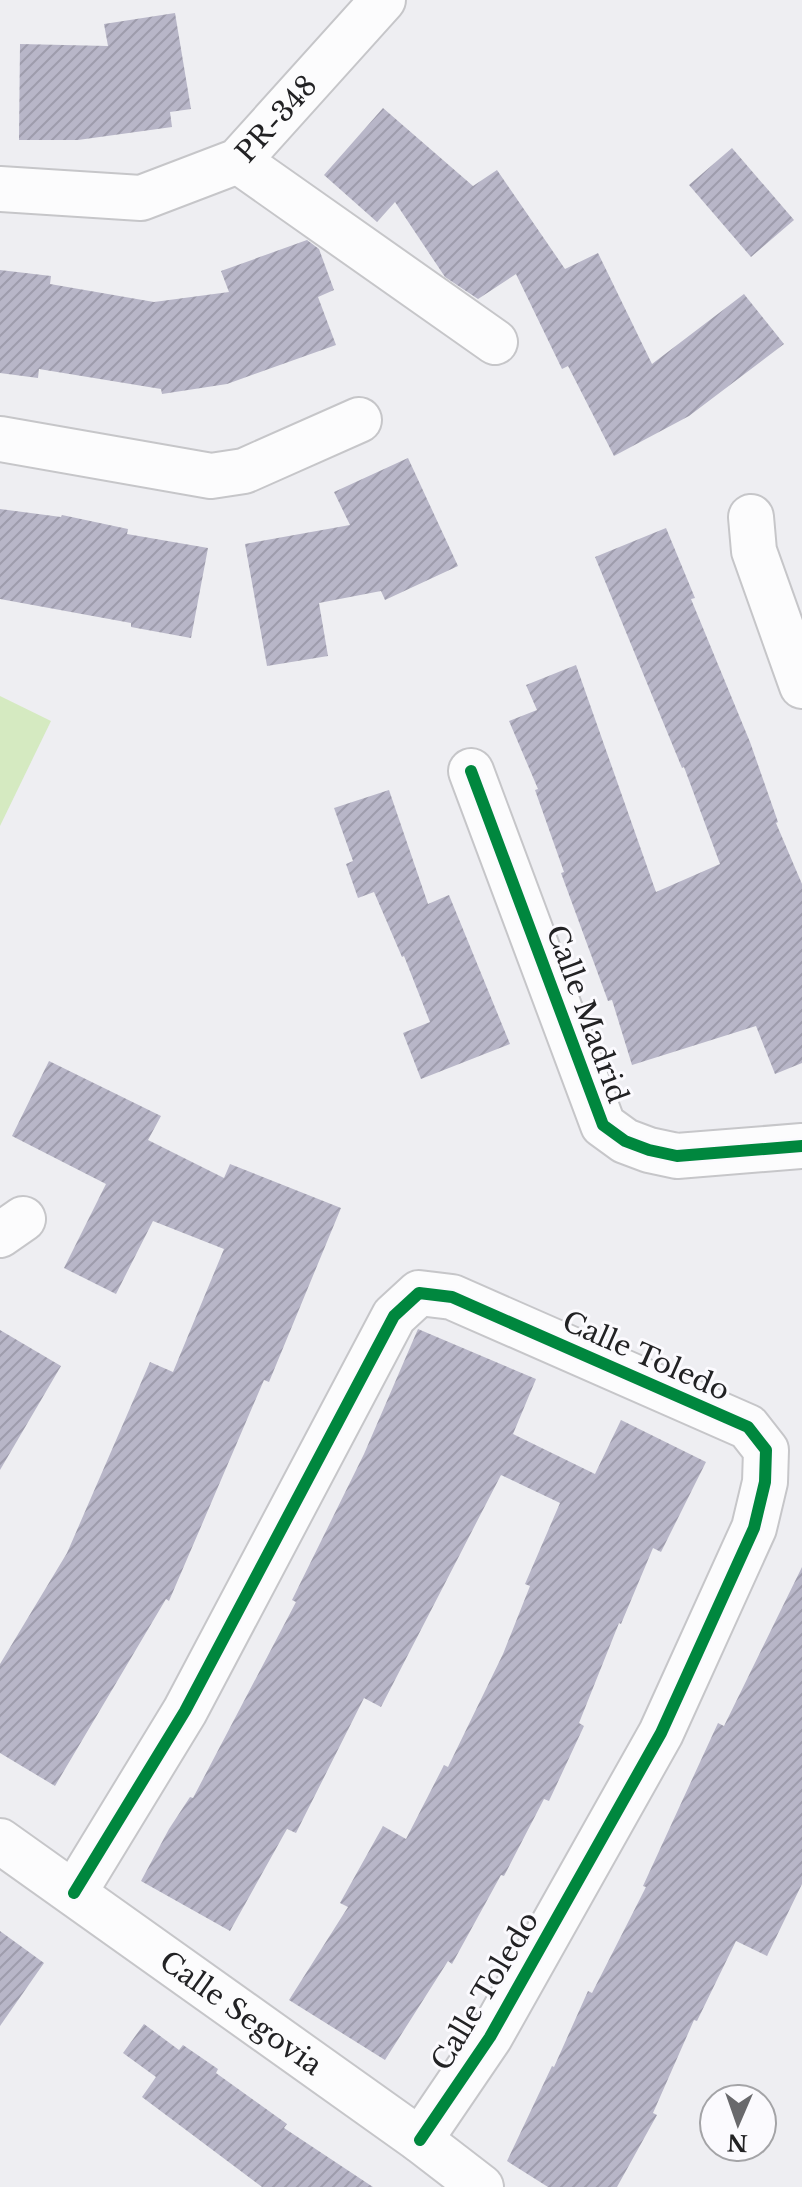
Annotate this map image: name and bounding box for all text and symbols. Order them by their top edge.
street label: PR-348 [228,68,324,169]
street label: Calle Madrid [539,920,635,1108]
street label: Calle Toledo [557,1304,735,1408]
street label: Calle Toledo [424,1905,546,2077]
street label: Calle Segovia [153,1943,329,2083]
north arrow [698,2083,778,2163]
text: N [726,2129,748,2156]

